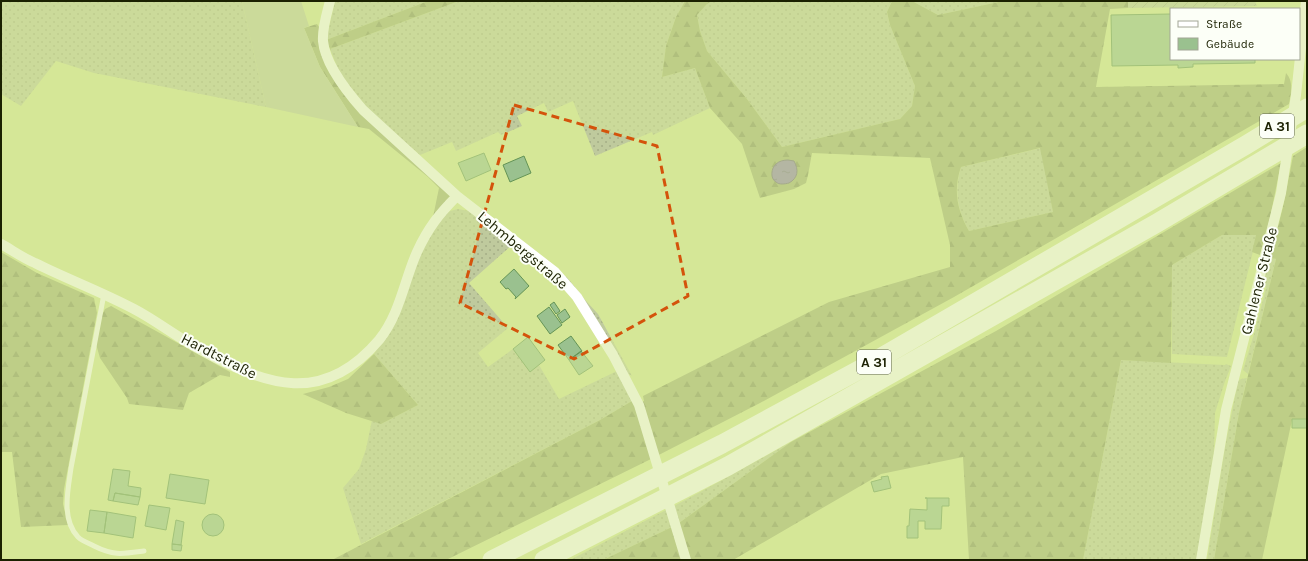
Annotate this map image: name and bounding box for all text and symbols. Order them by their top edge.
legend [1170,8,1300,60]
text: Straße [1206,17,1242,31]
text: Gebäude [1206,37,1254,51]
road number: A 31 [1260,114,1294,138]
street label: Lehmbergstraße [474,207,572,293]
street label: Gahlener Straße [1237,226,1281,336]
street label: Hardtstraße [178,329,260,383]
road number: A 31 [857,350,891,374]

